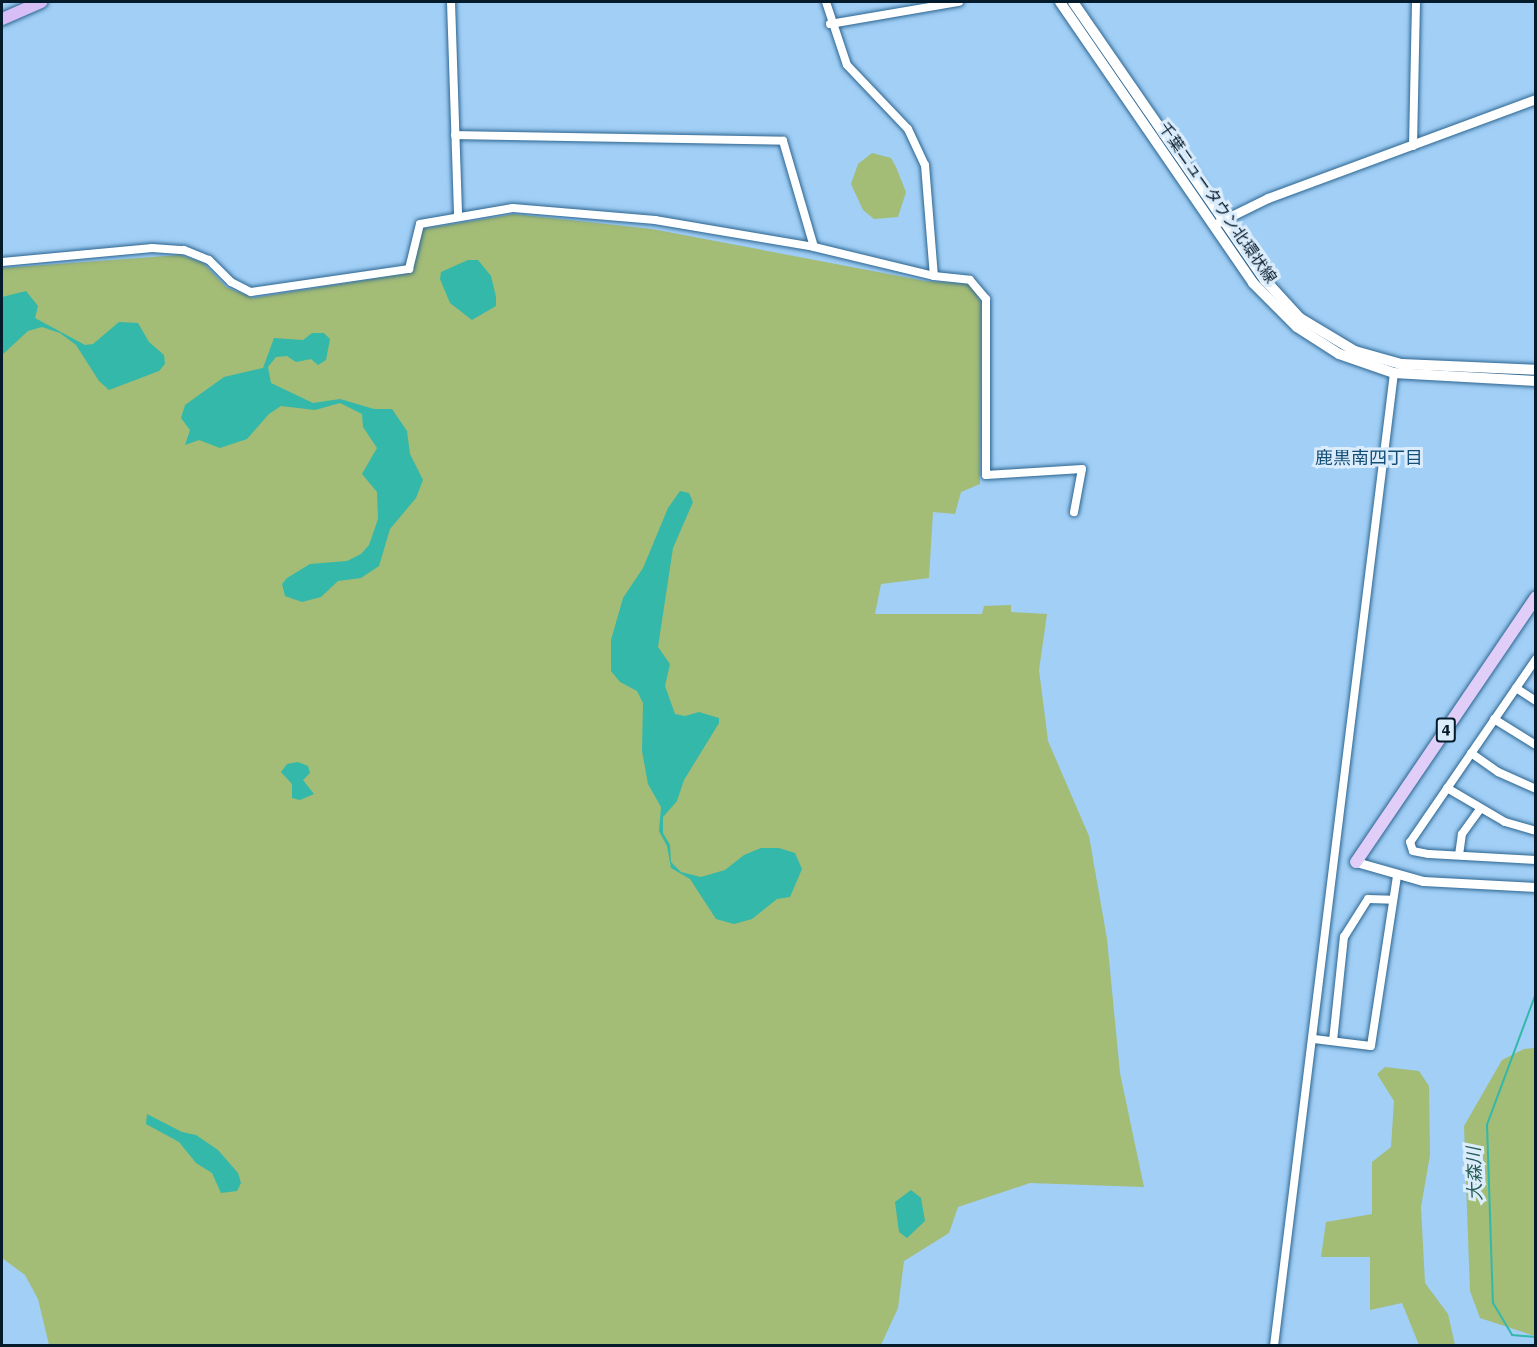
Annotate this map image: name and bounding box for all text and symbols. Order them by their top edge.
street label: 千葉ニュータウン北環状線 [1154,119,1280,287]
district label: 鹿黒南四丁目 [1315,447,1423,469]
road number: 4 [1436,718,1456,742]
water label: 大森川 [1463,1147,1487,1201]

